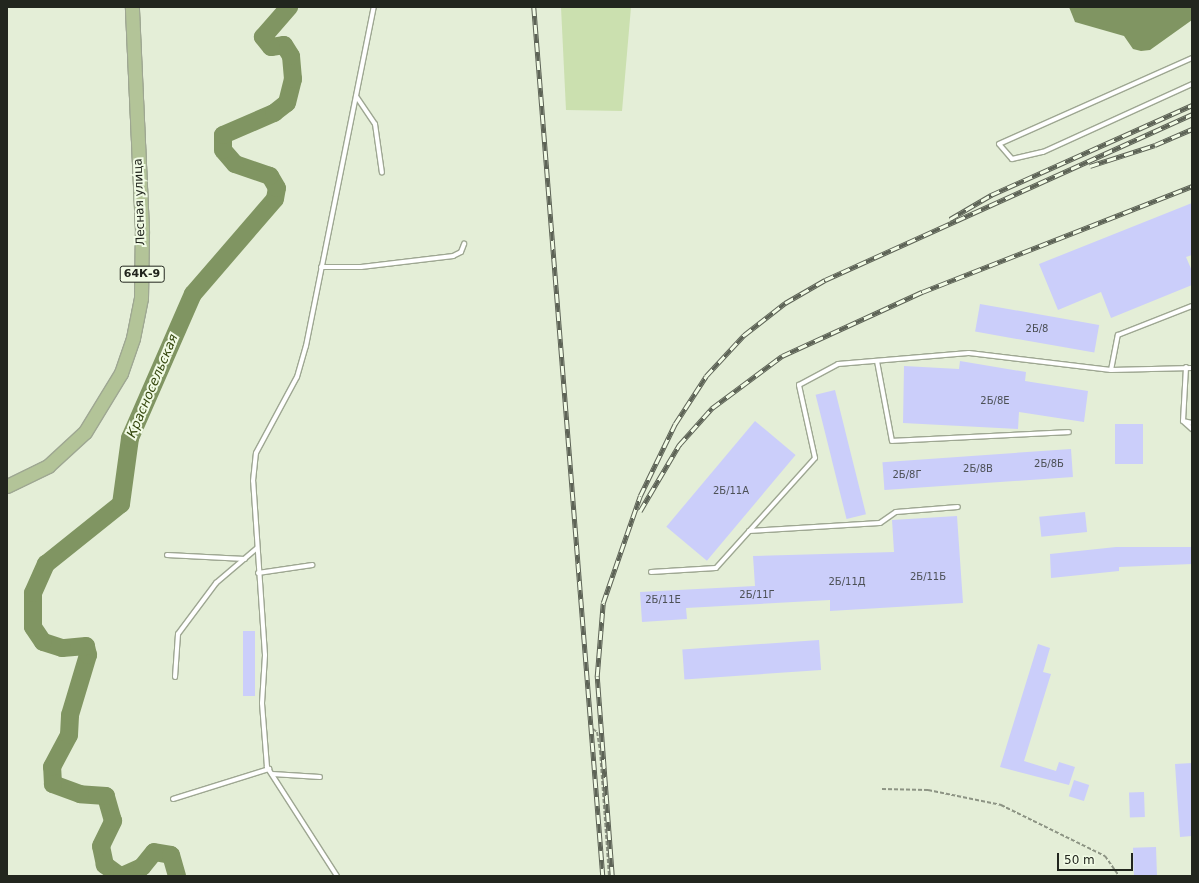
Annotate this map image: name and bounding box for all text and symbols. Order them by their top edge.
street label: Лесная улица [131,158,149,246]
road number: 64К-9 [119,265,165,283]
house number: 2Б/8 [1026,323,1048,335]
water label: Красносельская [124,332,182,440]
house number: 2Б/8Е [980,395,1010,407]
house number: 2Б/8Б [1034,458,1064,470]
house number: 2Б/8В [963,463,993,475]
house number: 2Б/8Г [892,469,922,481]
house number: 2Б/11А [713,485,749,497]
house number: 2Б/11Б [910,571,946,583]
house number: 2Б/11Д [828,576,866,588]
house number: 2Б/11Г [739,589,775,601]
house number: 2Б/11Е [645,594,681,606]
scale bar [1059,845,1135,871]
text: 50 m [1064,853,1095,867]

